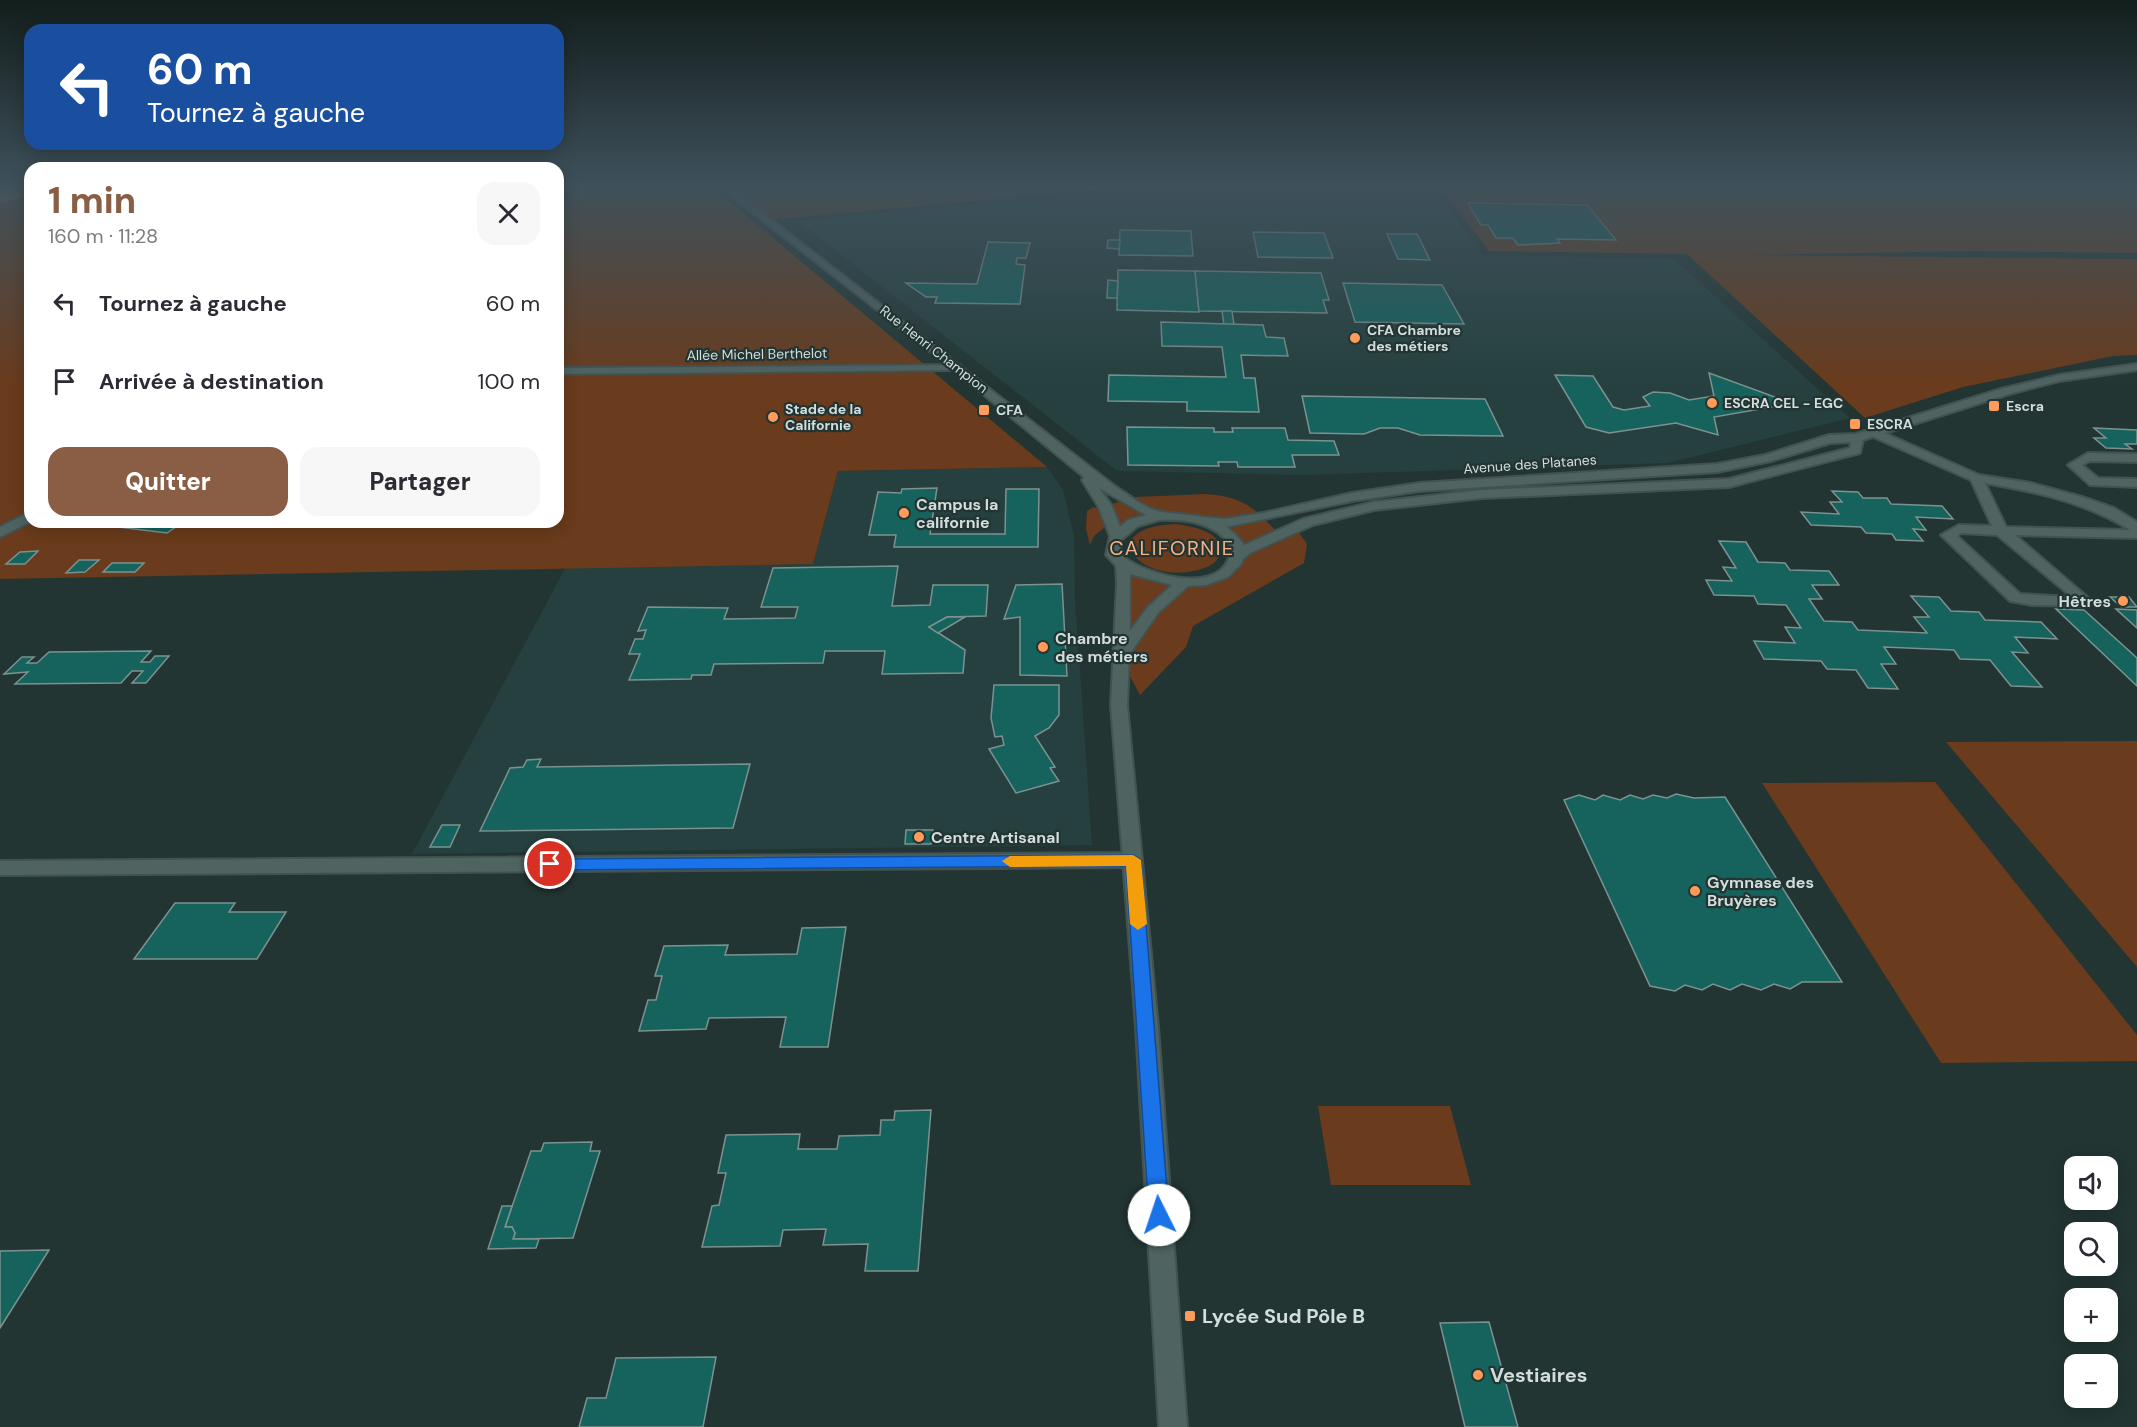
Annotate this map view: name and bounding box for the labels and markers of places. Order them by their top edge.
place label: CFA Chambre des métiers [1367,321,1461,355]
marker: CFA Chambre des métiers [1348,331,1362,345]
place label: ESCRA CEL - EGC [1724,394,1843,412]
marker: ESCRA CEL - EGC [1705,396,1719,410]
place label: Escra [2006,397,2044,415]
marker: Escra [1987,399,2001,413]
place label: Stade de la Californie [785,400,861,434]
place label: CFA [996,401,1023,419]
marker: CFA [977,403,991,417]
marker: Stade de la Californie [766,410,780,424]
place label: ESCRA [1867,415,1913,433]
marker: ESCRA [1848,417,1862,431]
place label: Campus la californie [916,494,999,533]
marker: Campus la californie [897,506,911,520]
place label: Hêtres [2059,591,2111,612]
marker: Hêtres [2116,594,2130,608]
place label: Chambre des métiers [1055,628,1148,667]
marker: Chambre des métiers [1036,640,1050,654]
place label: Centre Artisanal [931,827,1060,848]
marker: Centre Artisanal [912,830,926,844]
pin [524,838,575,889]
place label: Gymnase des Bruyères [1707,872,1814,911]
marker: Gymnase des Bruyères [1688,884,1702,898]
place label: Lycée Sud Pôle B [1202,1303,1365,1329]
marker: Lycée Sud Pôle B [1183,1309,1197,1323]
place label: Vestiaires [1490,1362,1587,1388]
marker: Vestiaires [1471,1368,1485,1382]

